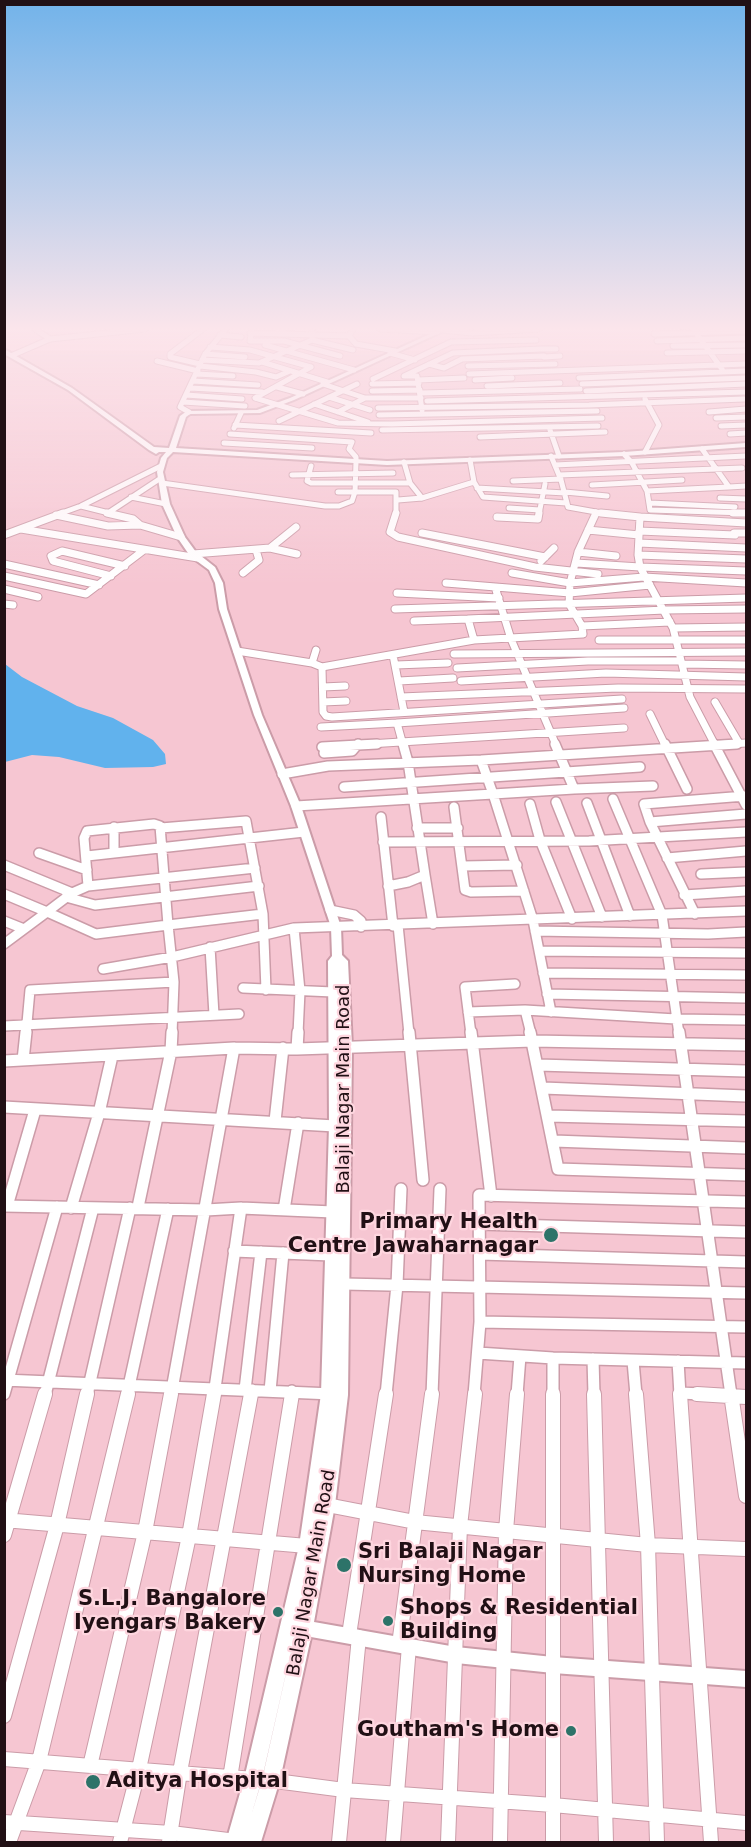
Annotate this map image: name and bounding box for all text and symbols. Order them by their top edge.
street label: Balaji Nagar Main Road [333,984,355,1194]
place label: Primary Health Centre Jawaharnagar [288,1210,538,1260]
marker: Primary Health Centre Jawaharnagar [542,1226,560,1244]
street label: Balaji Nagar Main Road [283,1468,341,1678]
place label: Sri Balaji Nagar Nursing Home [358,1540,543,1590]
marker: Sri Balaji Nagar Nursing Home [335,1556,353,1574]
place label: S.L.J. Bangalore Iyengars Bakery [74,1587,266,1637]
place label: Shops & Residential Building [400,1596,638,1646]
marker: S.L.J. Bangalore Iyengars Bakery [271,1605,285,1619]
marker: Shops & Residential Building [381,1614,395,1628]
place label: Goutham's Home [357,1718,559,1744]
marker: Goutham's Home [564,1724,578,1738]
place label: Aditya Hospital [106,1769,288,1795]
marker: Aditya Hospital [84,1773,102,1791]

